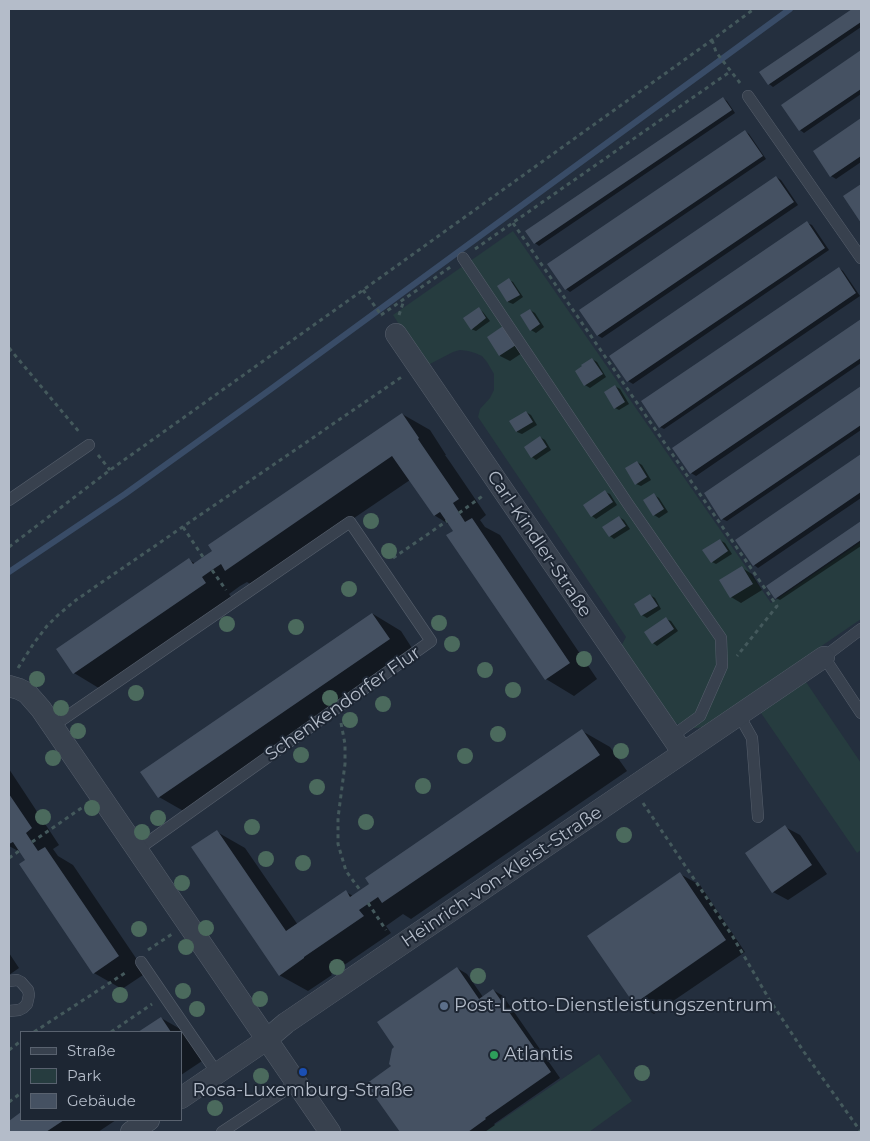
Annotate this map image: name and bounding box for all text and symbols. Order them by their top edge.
street label: Carl-Kindler-Straße [482,467,596,621]
street label: Schenkendorfer Flur [261,642,425,766]
street label: Heinrich-von-Kleist-Straße [398,802,606,952]
place label: Post-Lotto-Dienstleistungszentrum [454,995,774,1017]
marker: Post-Lotto-Dienstleistungszentrum [438,1000,450,1012]
legend [20,1031,182,1121]
text: Straße [67,1041,116,1060]
place label: Atlantis [504,1044,573,1066]
marker: Atlantis [488,1049,500,1061]
text: Park [67,1066,101,1085]
marker: Rosa-Luxemburg-Straße [297,1066,309,1078]
place label: Rosa-Luxemburg-Straße [193,1080,413,1102]
text: Gebäude [67,1091,136,1110]

